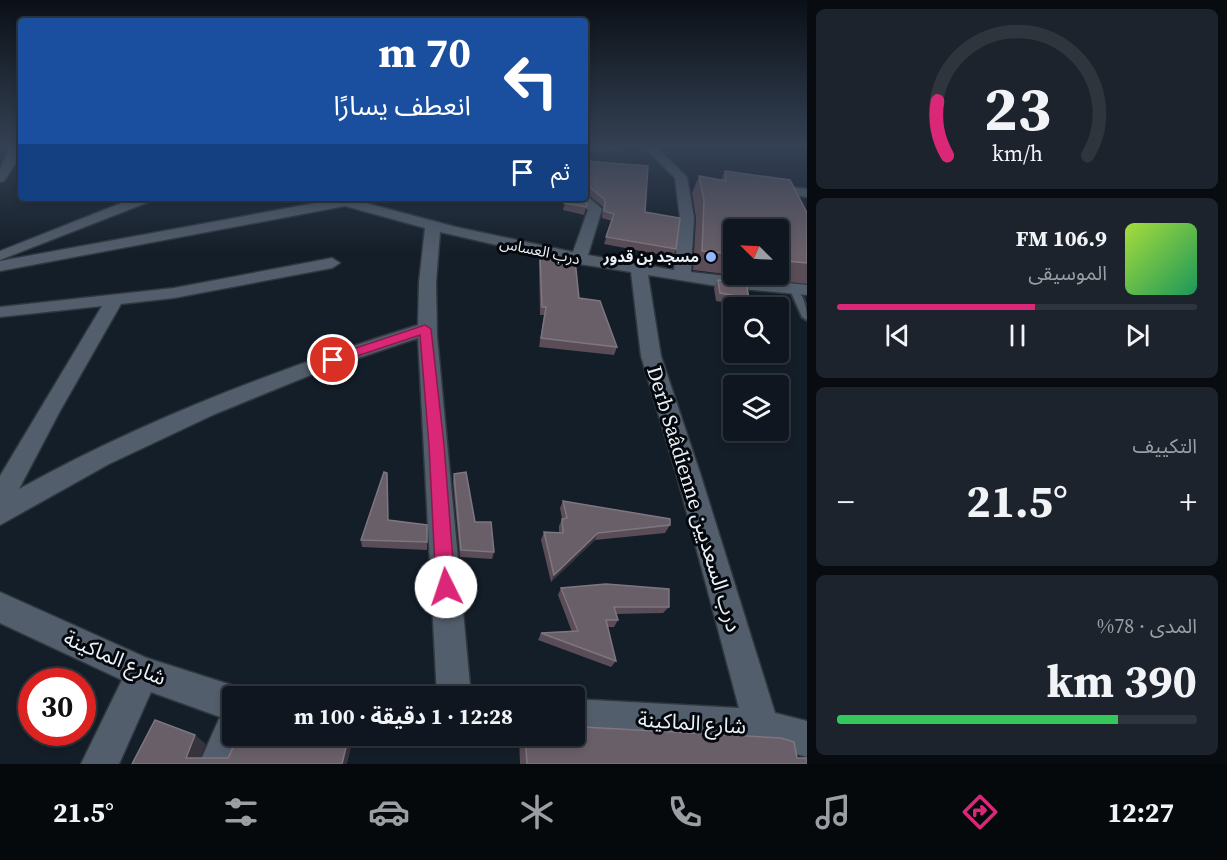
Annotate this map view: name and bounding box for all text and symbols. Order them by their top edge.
text: 70 m [378,23,471,81]
icon: left [492,42,570,120]
text: 23 [983,65,1051,151]
text: انعطف يسارًا [334,87,471,124]
text: km/h [991,139,1043,168]
icon: arrive [506,156,539,189]
text: ثم [551,157,570,187]
north arrow [723,219,789,285]
map controls [723,219,789,441]
text: 106.9 FM [1016,223,1107,253]
street label: درب العساس [498,232,582,269]
place label: مسجد بن قدور [603,246,699,267]
marker: مسجد بن قدور [704,250,718,264]
text: الموسيقى [1028,259,1107,287]
button: search [723,297,789,363]
icon: previous [881,319,914,352]
icon: pause [1001,319,1034,352]
icon: next [1121,319,1154,352]
pin [307,334,358,385]
icon: arrive [316,343,349,376]
street label: Derb Saâdienne درب السعديين [640,362,749,635]
button: layers [723,375,789,441]
text: التكييف [1133,432,1197,460]
text: 21.5° [966,470,1068,532]
text: − [837,479,855,524]
text: + [1180,479,1197,524]
position arrow [414,555,478,619]
text: المدى · 78% [1097,612,1197,640]
street label: شارع الماكينة [59,623,171,693]
text: 390 km [1046,650,1197,712]
speed limit sign: 30 [18,668,96,746]
text: 12:28 · 1 دقيقة · 100 m [294,701,513,731]
street label: شارع الماكينة [637,704,747,742]
icon: filters [220,791,262,833]
icon: car [368,791,410,833]
icon: climate [516,791,558,833]
icon: phone [664,791,706,833]
icon: music [812,791,854,833]
icon: directions [959,791,1001,833]
text: 21.5° [53,794,114,831]
text: 12:27 [1107,794,1174,831]

